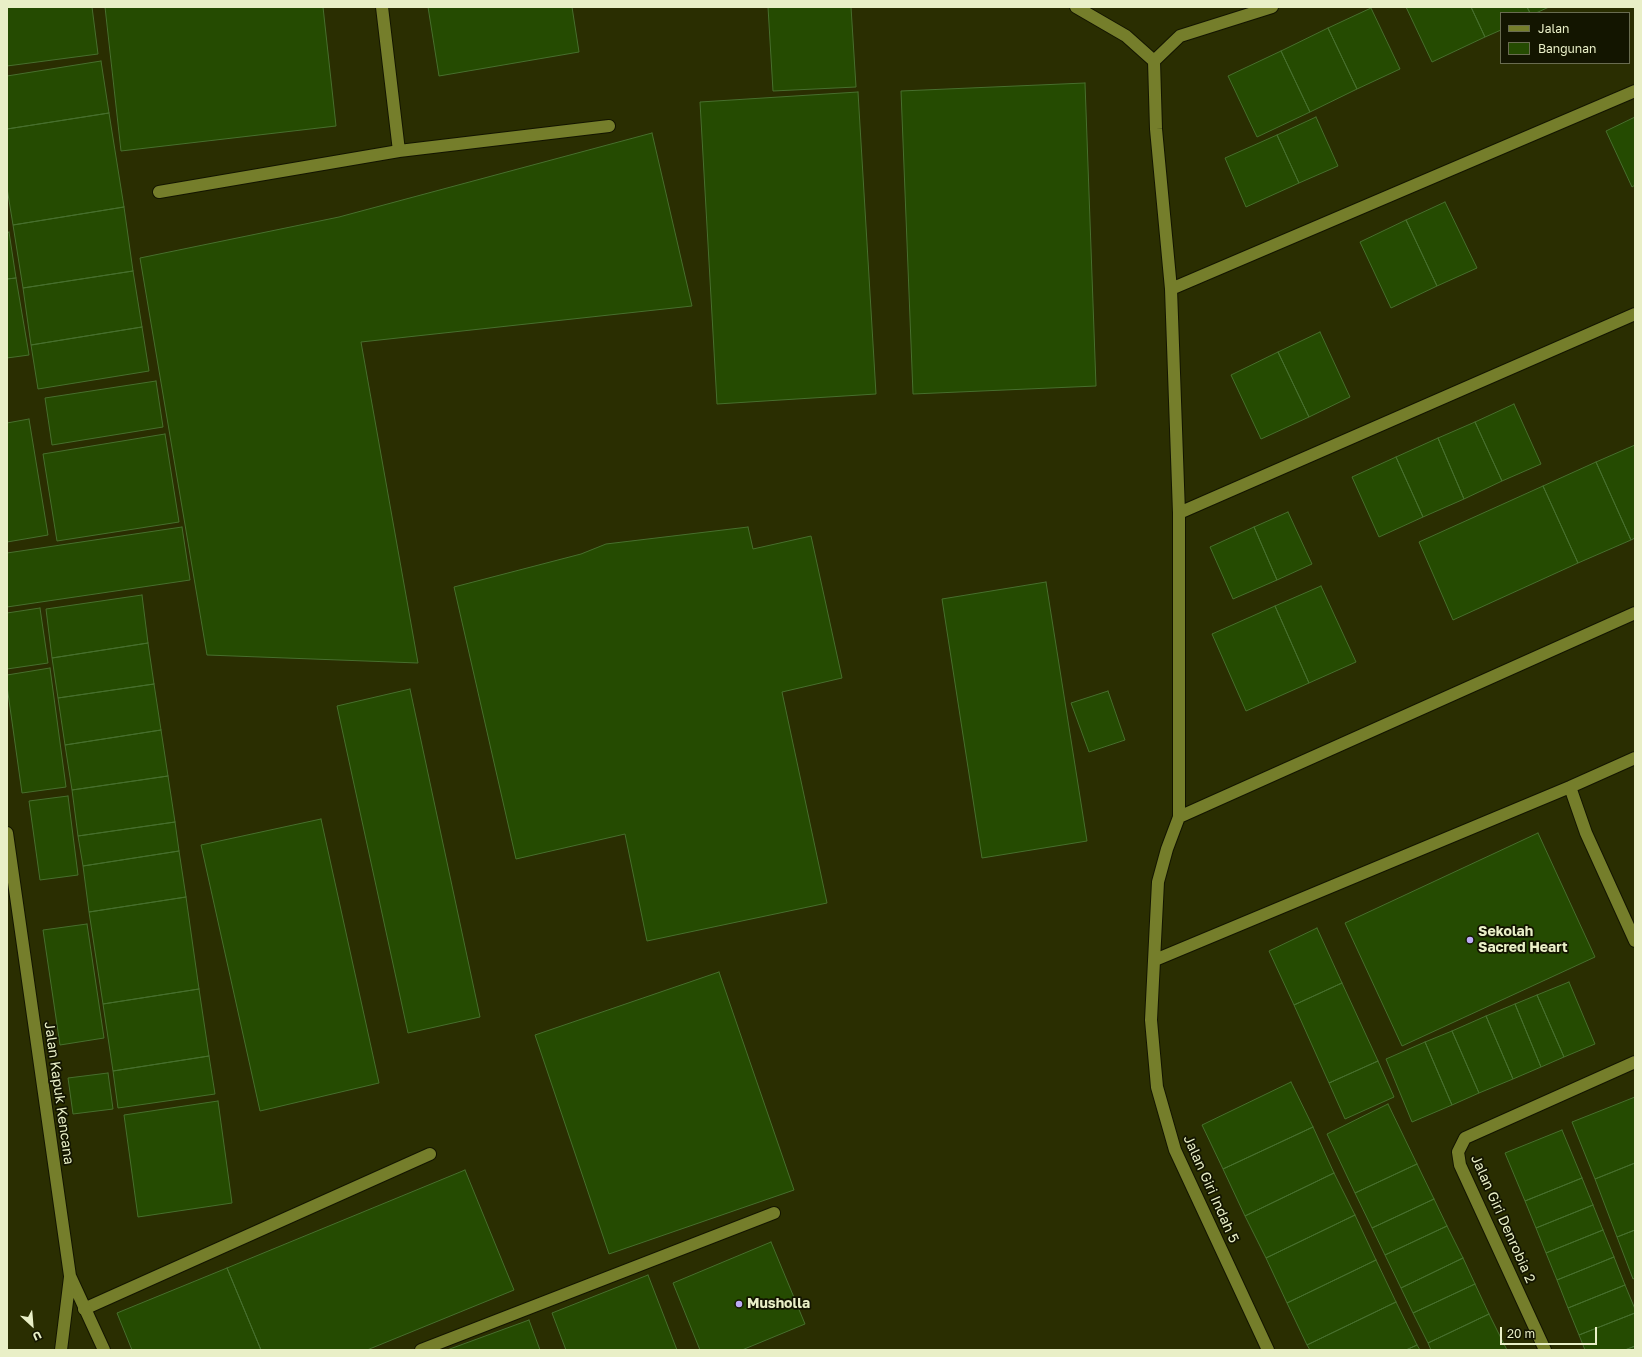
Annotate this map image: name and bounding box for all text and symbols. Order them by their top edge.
legend [1500,12,1630,64]
text: Jalan [1538,21,1569,36]
text: Bangunan [1538,41,1596,56]
place label: Sekolah Sacred Heart [1478,924,1568,956]
marker: Sekolah Sacred Heart [1465,935,1475,945]
street label: Jalan Kapuk Kencana [41,1020,77,1166]
street label: Jalan Giri Indah 5 [1180,1132,1242,1246]
street label: Jalan Giri Denrobia 2 [1467,1152,1539,1286]
place label: Musholla [747,1296,810,1312]
marker: Musholla [734,1299,744,1309]
north arrow [12,1305,52,1345]
scale bar [1502,1319,1599,1345]
text: 20 m [1507,1326,1535,1341]
text: U [31,1329,44,1344]

